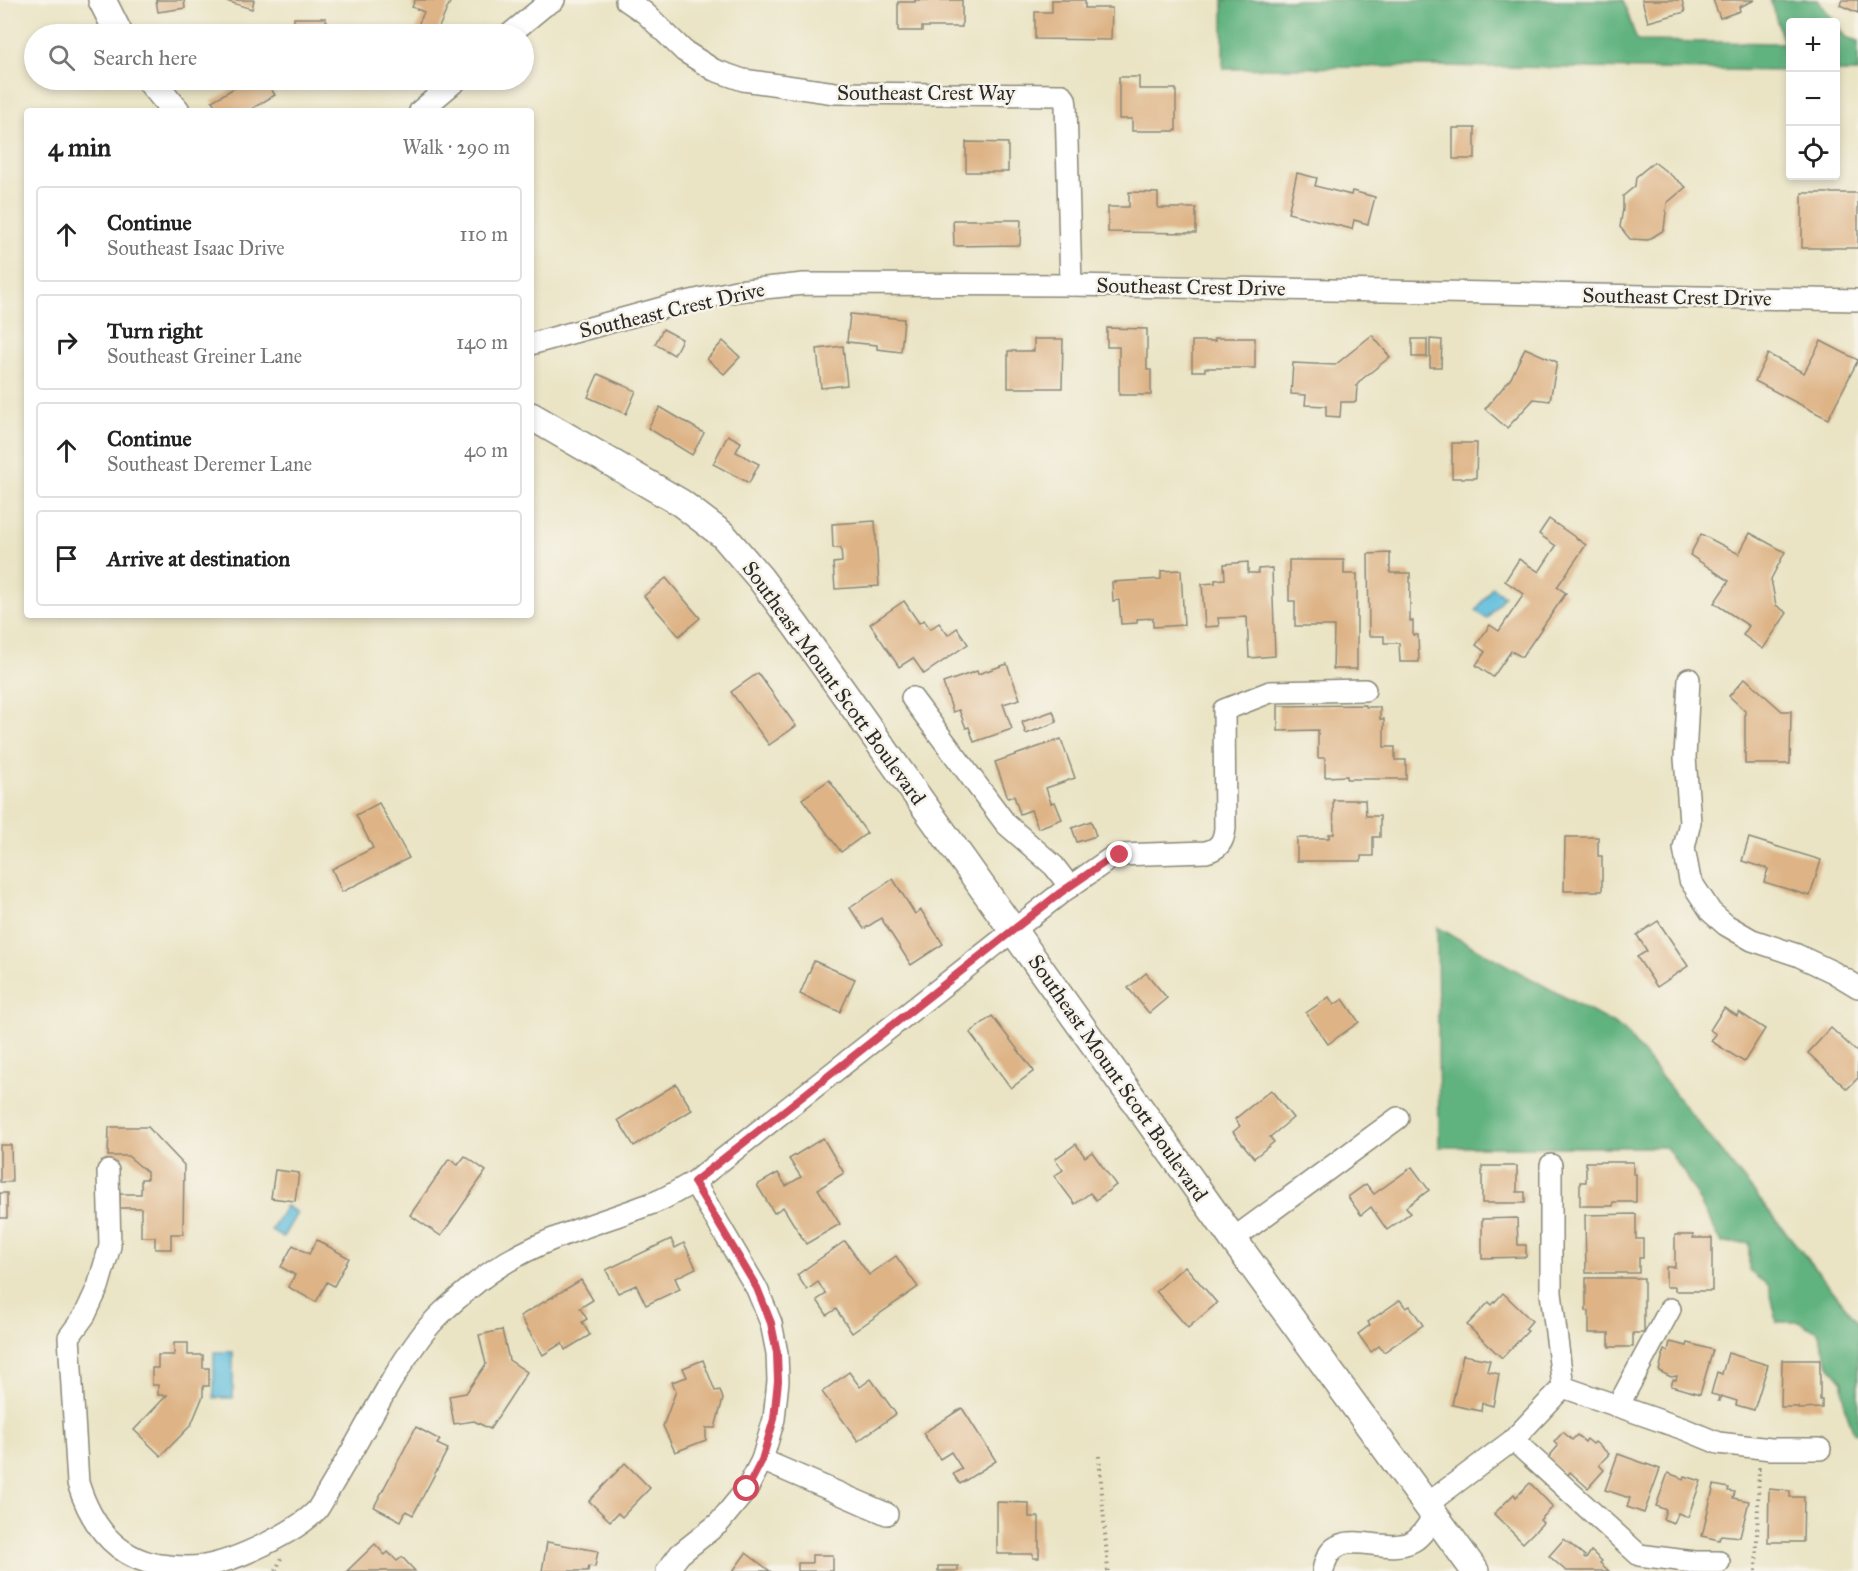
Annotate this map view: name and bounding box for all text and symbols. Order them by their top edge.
map controls [1786,18,1840,180]
button: + [1786,18,1840,72]
search box [24,24,534,90]
icon: search [45,41,78,74]
text: Search here [93,44,197,71]
button: − [1786,72,1840,126]
street label: Southeast Crest Way [837,80,1016,106]
button: locate [1786,126,1840,180]
text: 4 min [48,131,111,163]
text: Walk · 290 m [402,135,510,159]
text: Continue [107,209,192,236]
icon: ahead [50,218,83,251]
text: 110 m [460,222,508,246]
text: Southeast Isaac Drive [107,236,285,260]
street label: Southeast Crest Drive [1096,272,1286,302]
street label: Southeast Crest Drive [577,276,767,344]
street label: Southeast Crest Drive [1582,282,1772,312]
text: Turn right [107,317,203,344]
icon: right [50,326,83,359]
text: 140 m [456,330,508,354]
text: Southeast Greiner Lane [107,344,302,368]
text: Continue [107,425,192,452]
icon: ahead [50,434,83,467]
text: 40 m [464,438,508,462]
text: Southeast Deremer Lane [107,452,312,476]
icon: arrive [50,542,83,575]
text: Arrive at destination [107,545,290,572]
street label: Southeast Mount Scott Boulevard [737,556,932,810]
route end [1106,841,1132,867]
street label: Southeast Mount Scott Boulevard [1023,950,1214,1207]
route start [733,1475,759,1501]

